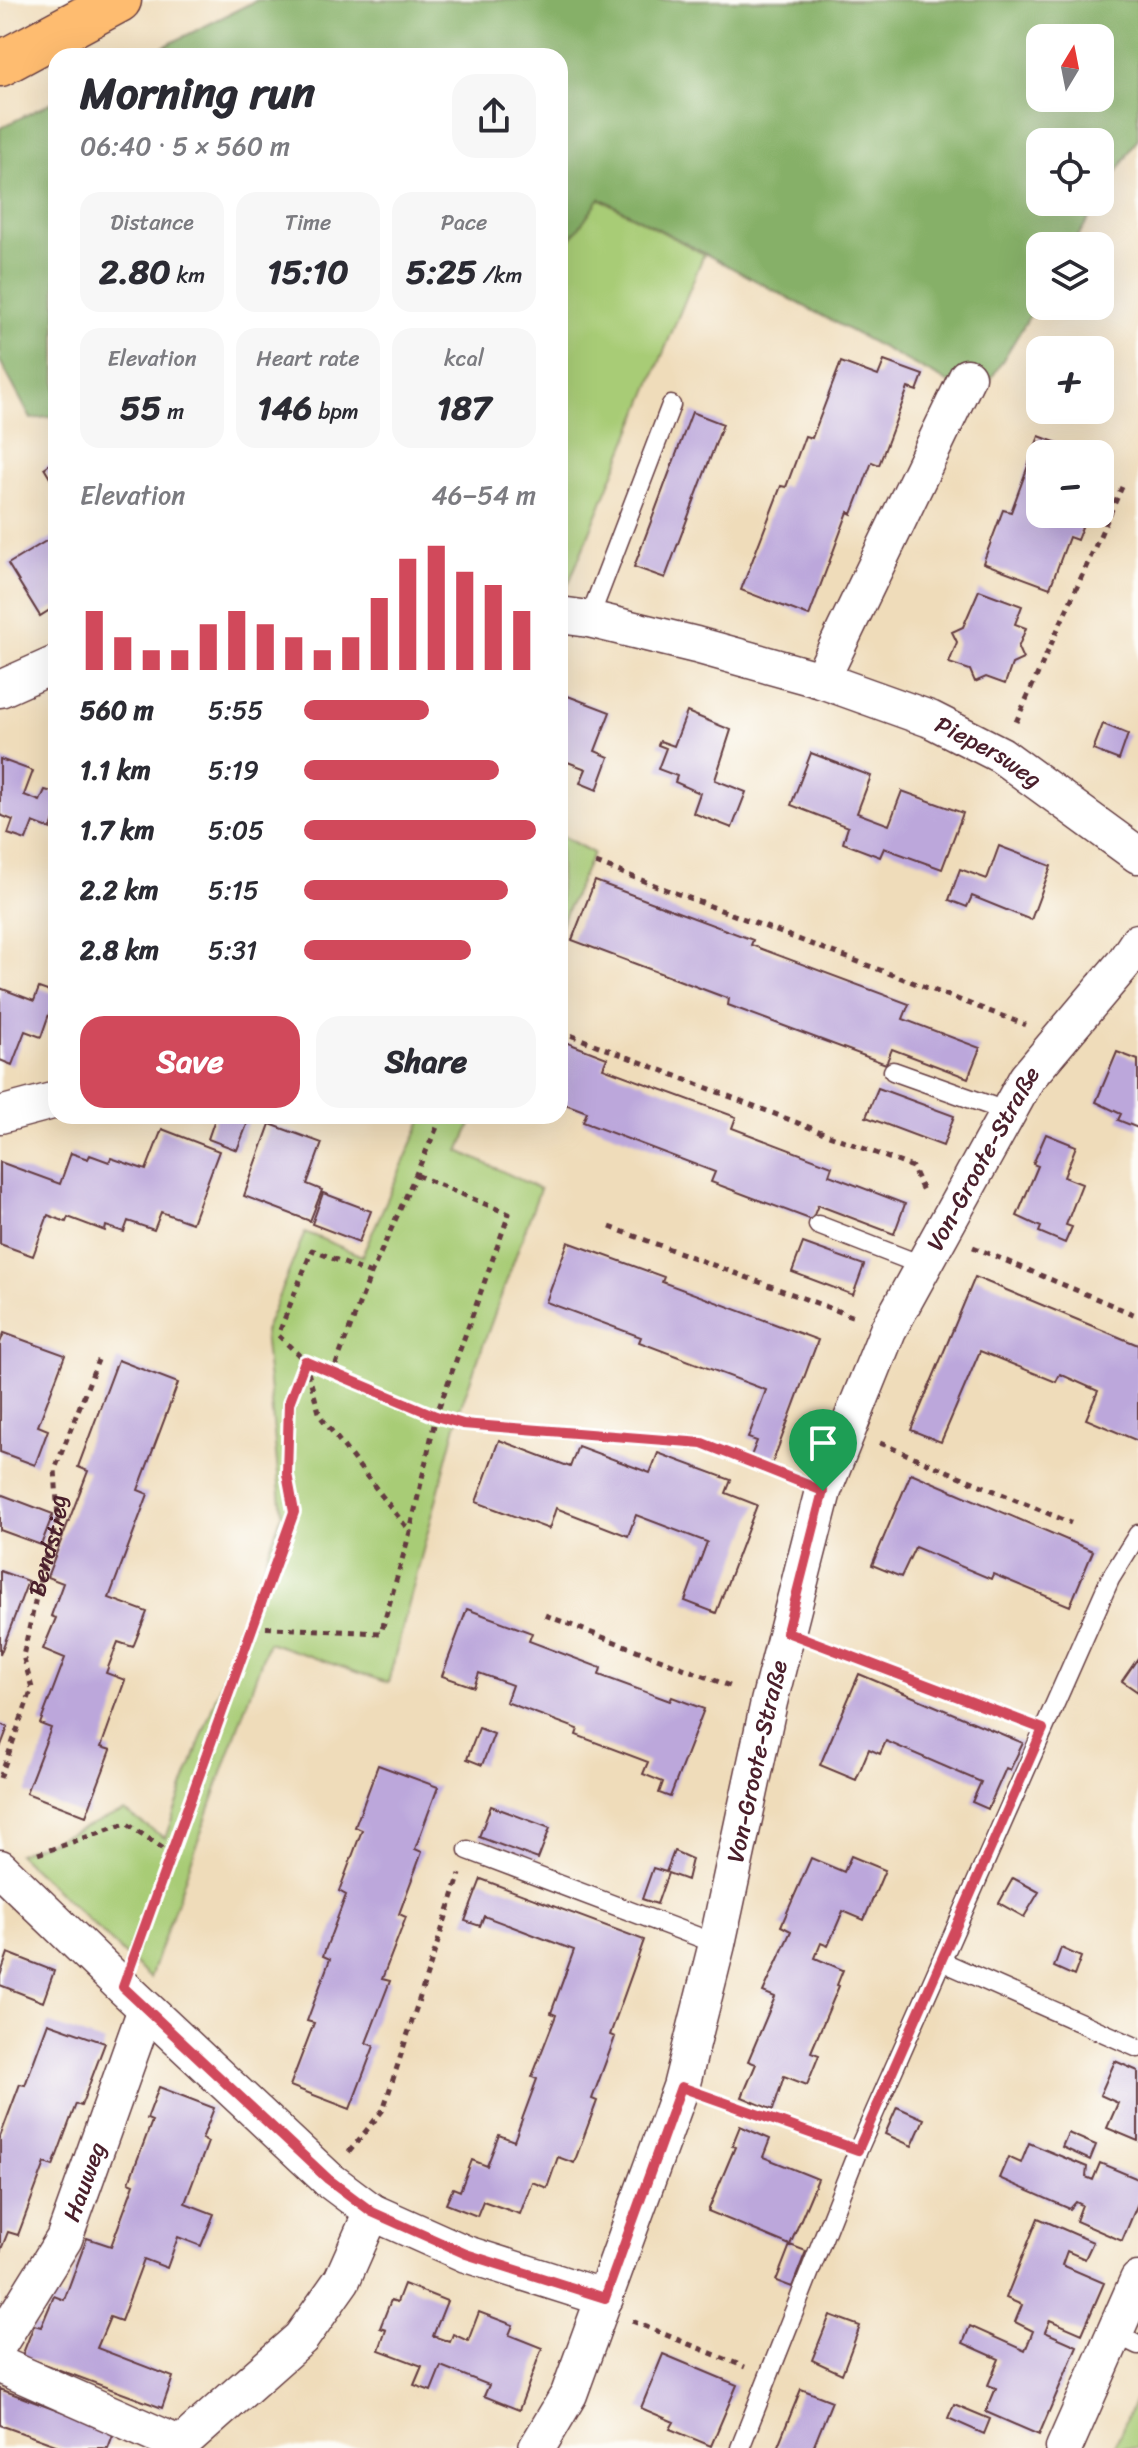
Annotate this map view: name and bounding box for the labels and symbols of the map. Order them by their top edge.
north arrow [1026,24,1114,112]
street label: Piepersweg [927,704,1051,800]
street label: Von-Groote-Straße [914,1055,1051,1259]
pin [789,1409,857,1491]
street label: Bendstieg [16,1494,79,1601]
street label: Von-Groote-Straße [714,1655,800,1866]
street label: Hauweg [51,2136,118,2228]

